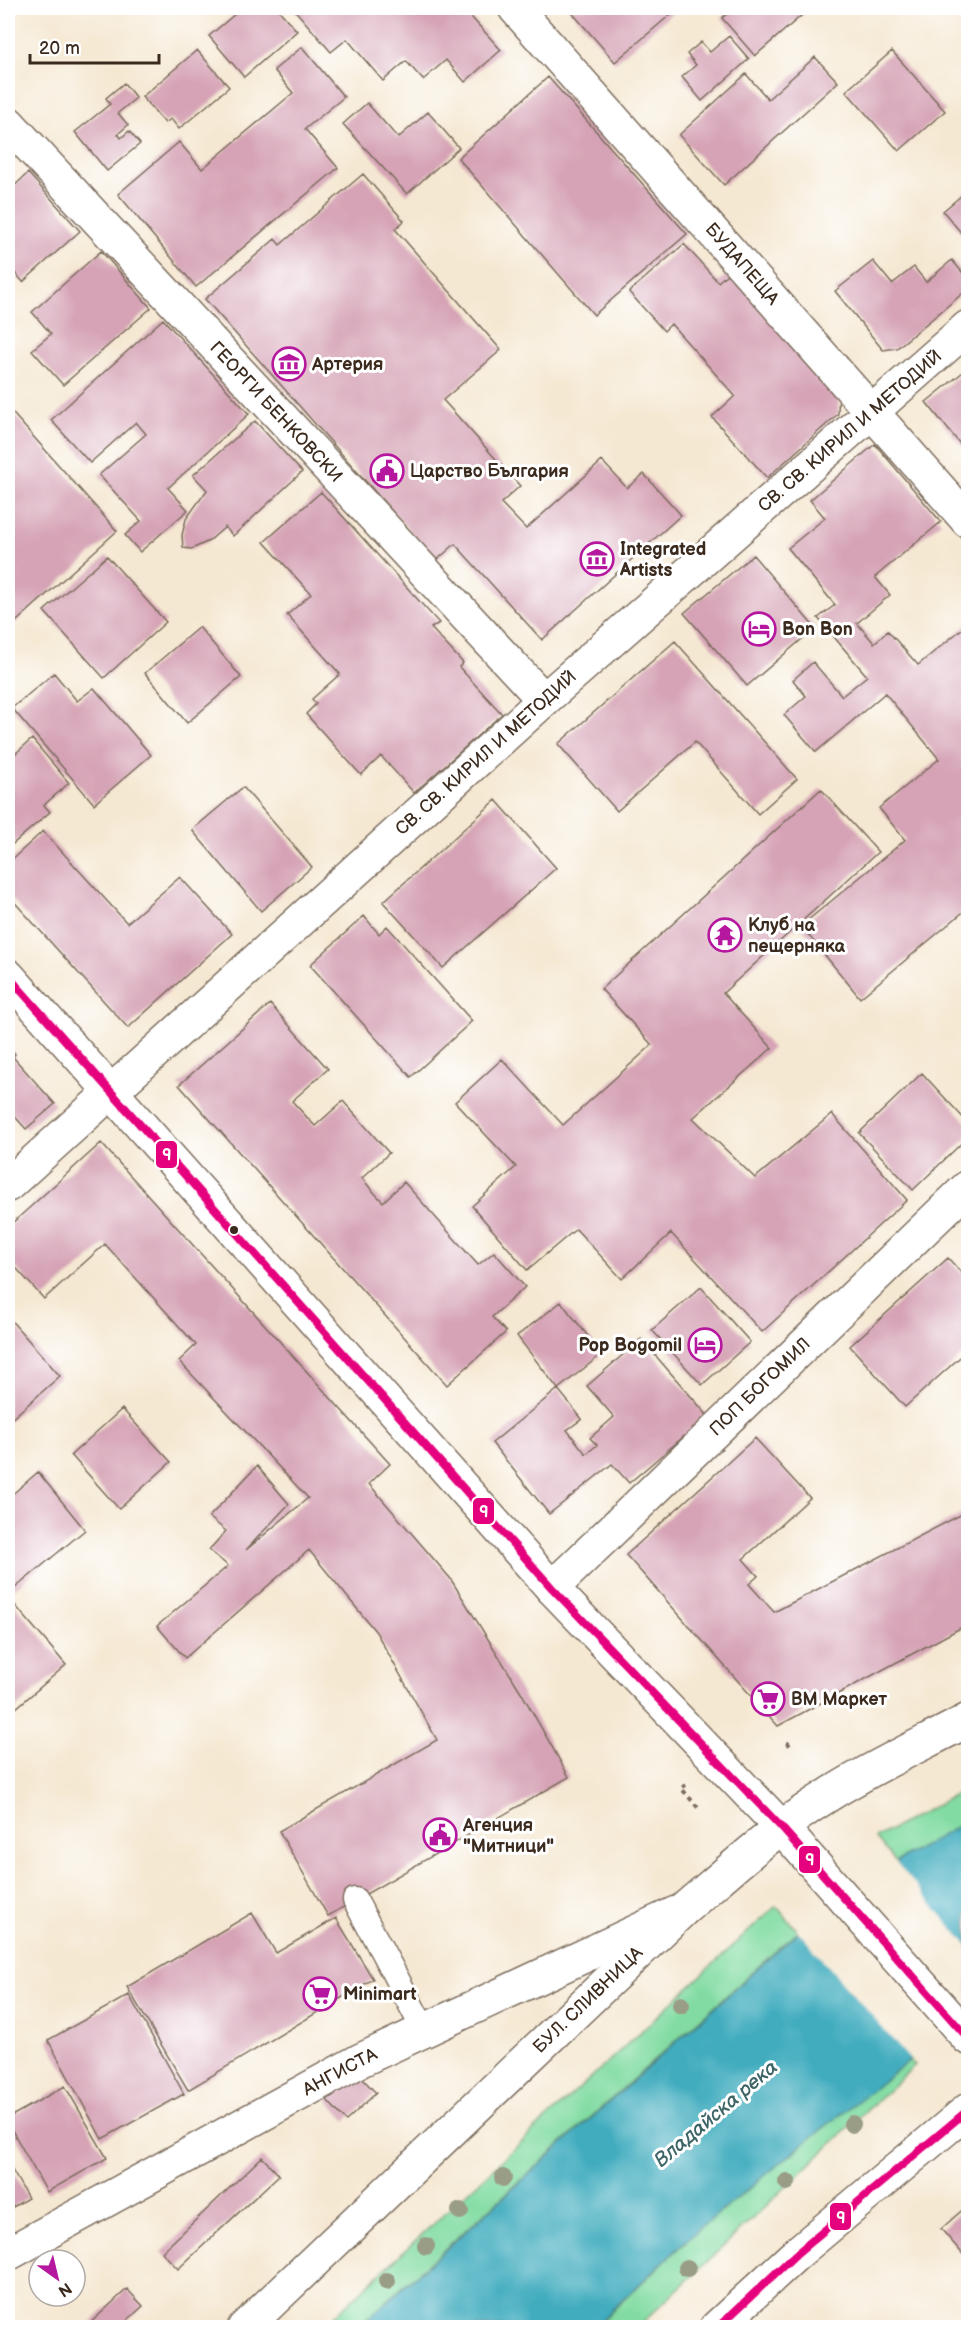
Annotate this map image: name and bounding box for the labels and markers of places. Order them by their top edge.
museum icon: Артерия [271,346,307,382]
place label: Артерия [311,354,383,375]
public building icon: Царство България [369,453,405,489]
place label: Царство България [410,461,569,482]
place label: Integrated Artists [619,539,706,581]
museum icon: Integrated Artists [579,541,615,577]
hotel icon: Bon Bon [741,611,777,647]
place label: Bon Bon [782,619,853,640]
place label: Клуб на пещерняка [748,915,846,957]
temple icon: Клуб на пещерняка [707,917,743,953]
unlabelled marker [228,1224,240,1236]
hotel icon: Pop Bogomil [687,1327,723,1363]
place label: Pop Bogomil [578,1335,682,1356]
supermarket icon: ВМ Маркет [750,1681,786,1717]
place label: ВМ Маркет [791,1689,888,1710]
place label: Агенция "Митници" [462,1815,554,1857]
public building icon: Агенция "Митници" [422,1817,458,1853]
supermarket icon: Minimart [302,1976,338,2012]
place label: Minimart [343,1984,417,2005]

